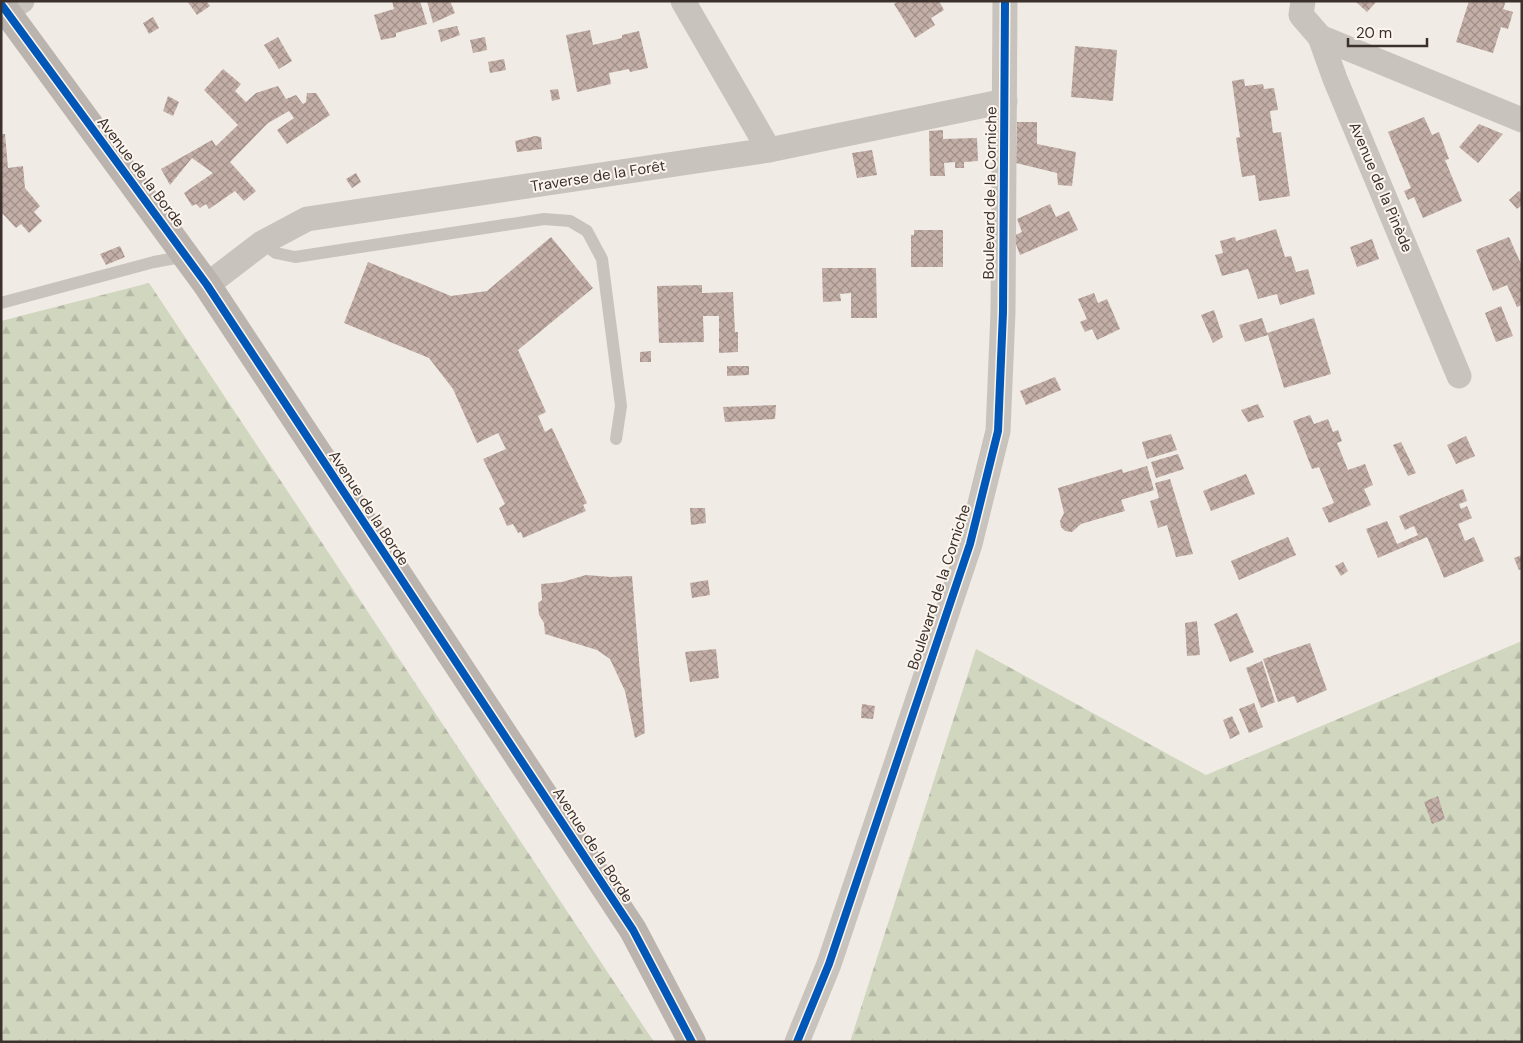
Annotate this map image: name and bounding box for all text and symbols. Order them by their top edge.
scale bar [1348,15,1427,47]
text: 20 m [1356,23,1392,43]
street label: Boulevard de la Corniche [978,106,1002,280]
street label: Avenue de la Borde [93,113,189,231]
street label: Avenue de la Pinède [1344,119,1418,255]
street label: Traverse de la Forêt [529,155,667,197]
street label: Avenue de la Borde [324,447,414,569]
street label: Boulevard de la Corniche [903,502,975,672]
street label: Avenue de la Borde [548,784,638,906]

